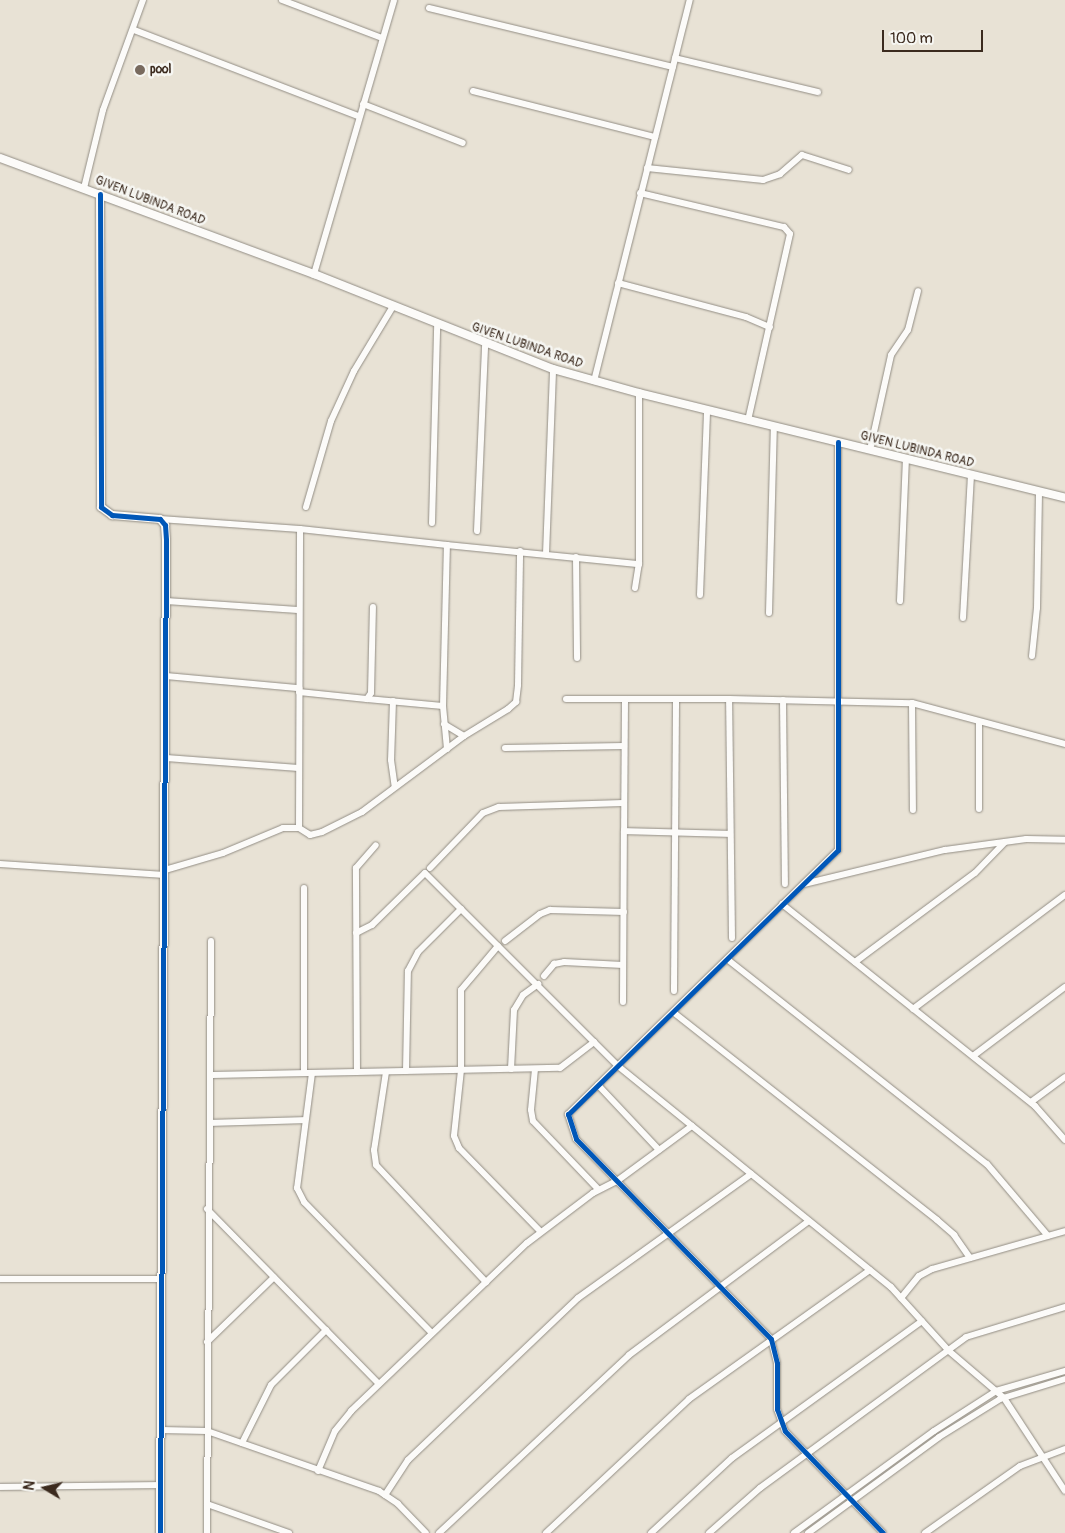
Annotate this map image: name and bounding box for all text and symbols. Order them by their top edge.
scale bar [885,20,986,52]
text: 100 m [890,29,933,48]
place label: pool [150,63,171,77]
marker: pool [134,64,146,76]
street label: GIVEN LUBINDA ROAD [93,173,207,229]
street label: GIVEN LUBINDA ROAD [470,320,584,372]
street label: GIVEN LUBINDA ROAD [859,429,975,471]
north arrow [20,1463,70,1513]
text: N [21,1480,39,1492]

